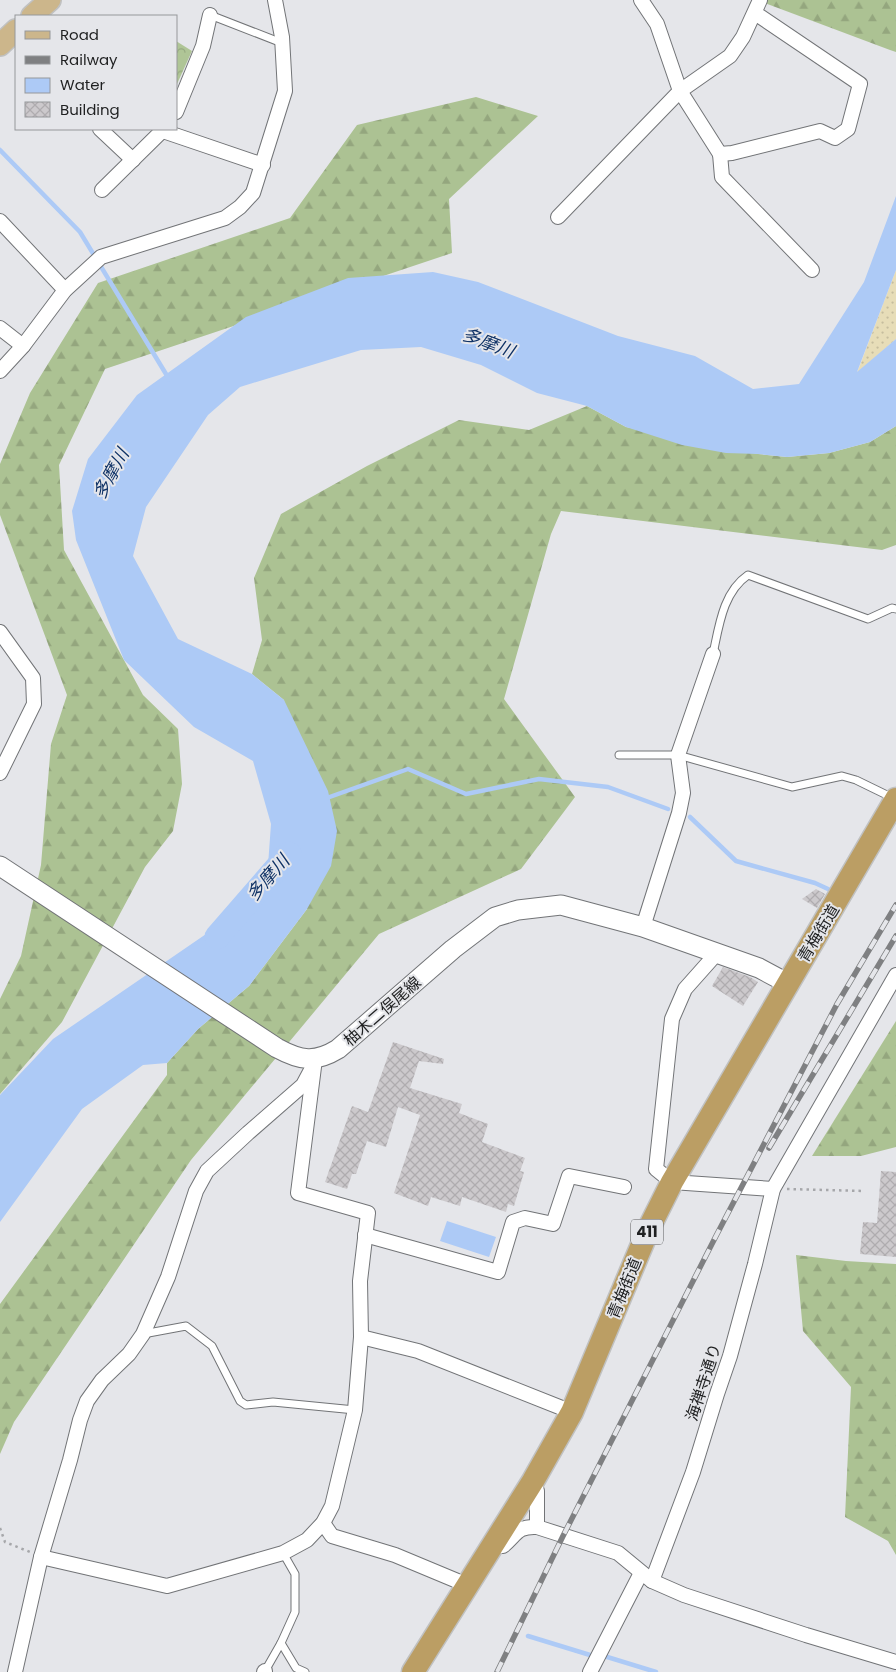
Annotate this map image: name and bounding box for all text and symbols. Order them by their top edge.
legend [15,15,178,130]
text: Road [60,24,99,45]
text: Railway [60,49,118,70]
text: Water [60,74,106,95]
text: Building [60,99,120,120]
water label: 多摩川 [458,321,520,365]
water label: 多摩川 [87,442,136,503]
water label: 多摩川 [240,848,296,906]
street label: 青梅街道 [792,900,845,967]
street label: 柚木二俣尾線 [339,971,426,1052]
road number: 411 [631,1220,663,1244]
street label: 青梅街道 [602,1254,647,1322]
street label: 海禅寺通り [680,1341,727,1424]

